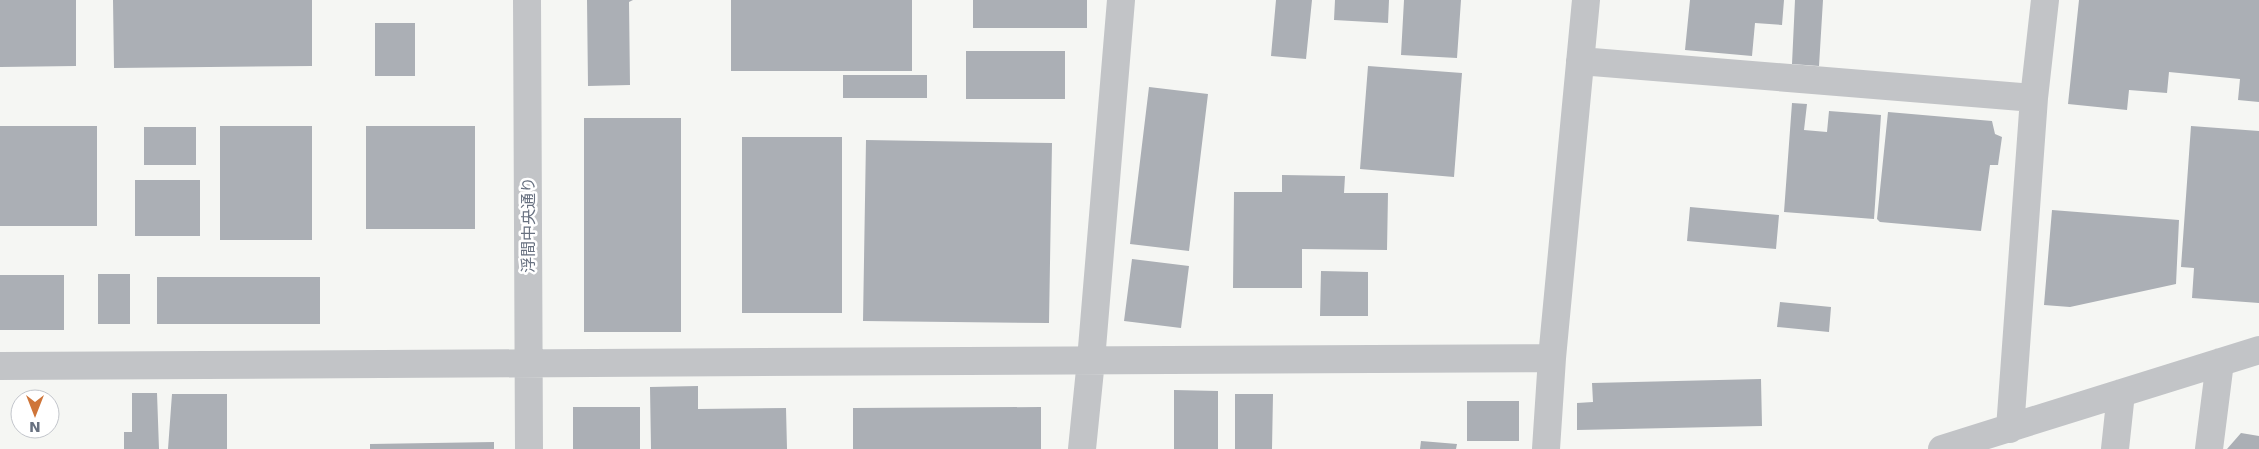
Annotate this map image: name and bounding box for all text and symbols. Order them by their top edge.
street label: 浮間中央通り [519,177,538,273]
north arrow [10,389,60,439]
text: N [29,419,41,435]

